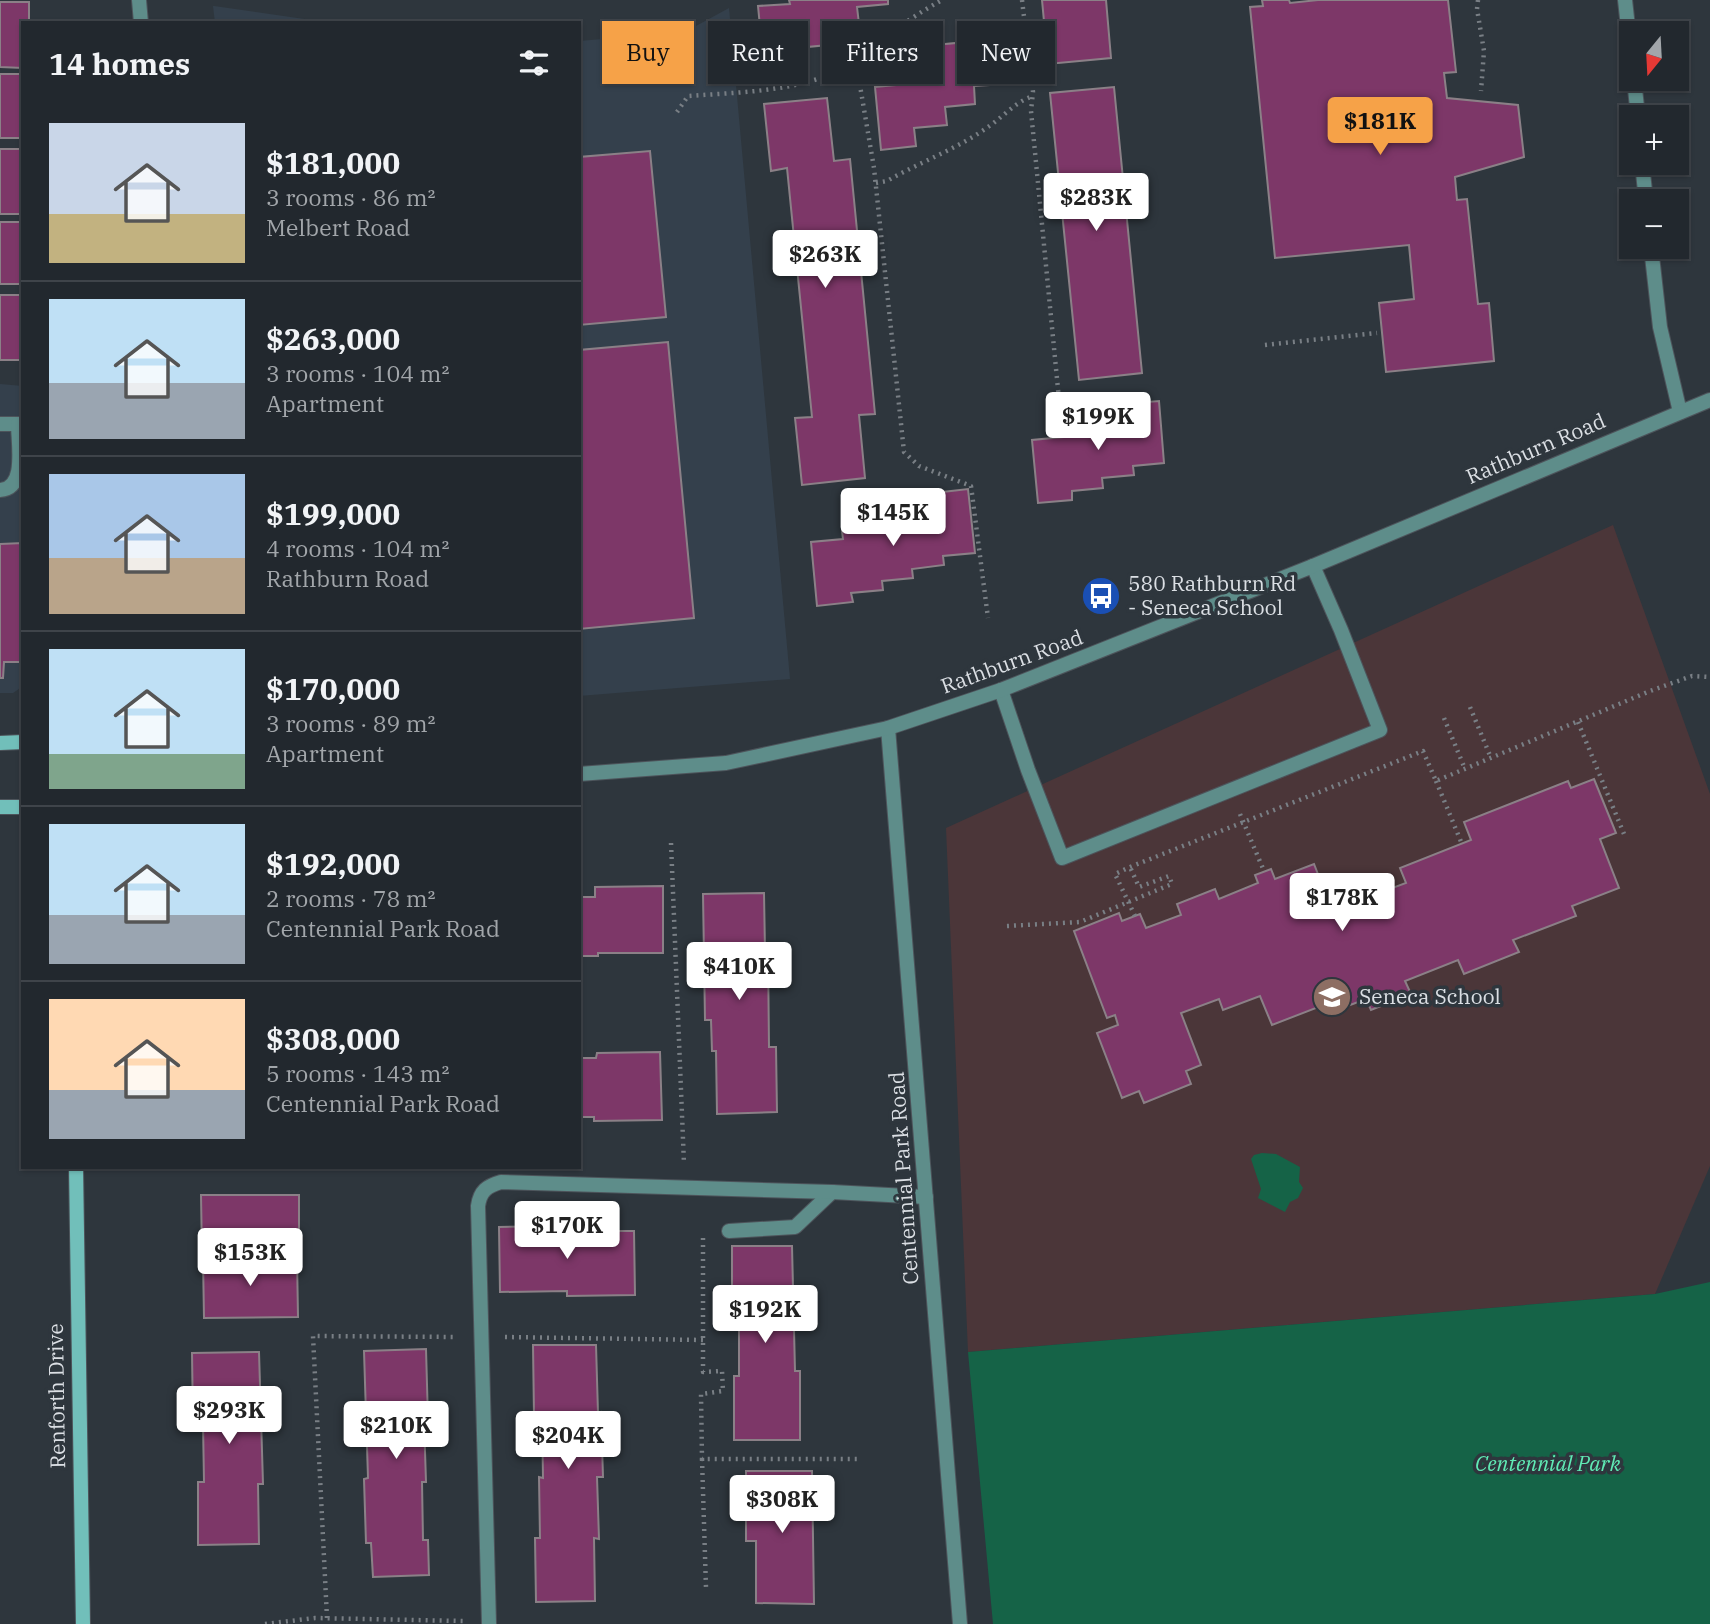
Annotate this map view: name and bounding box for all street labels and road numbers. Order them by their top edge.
street label: Rathburn Road [1462,406,1610,490]
street label: Rathburn Road [937,622,1087,700]
street label: Centennial Park Road [882,1070,924,1286]
street label: Renforth Drive [41,1323,71,1469]

